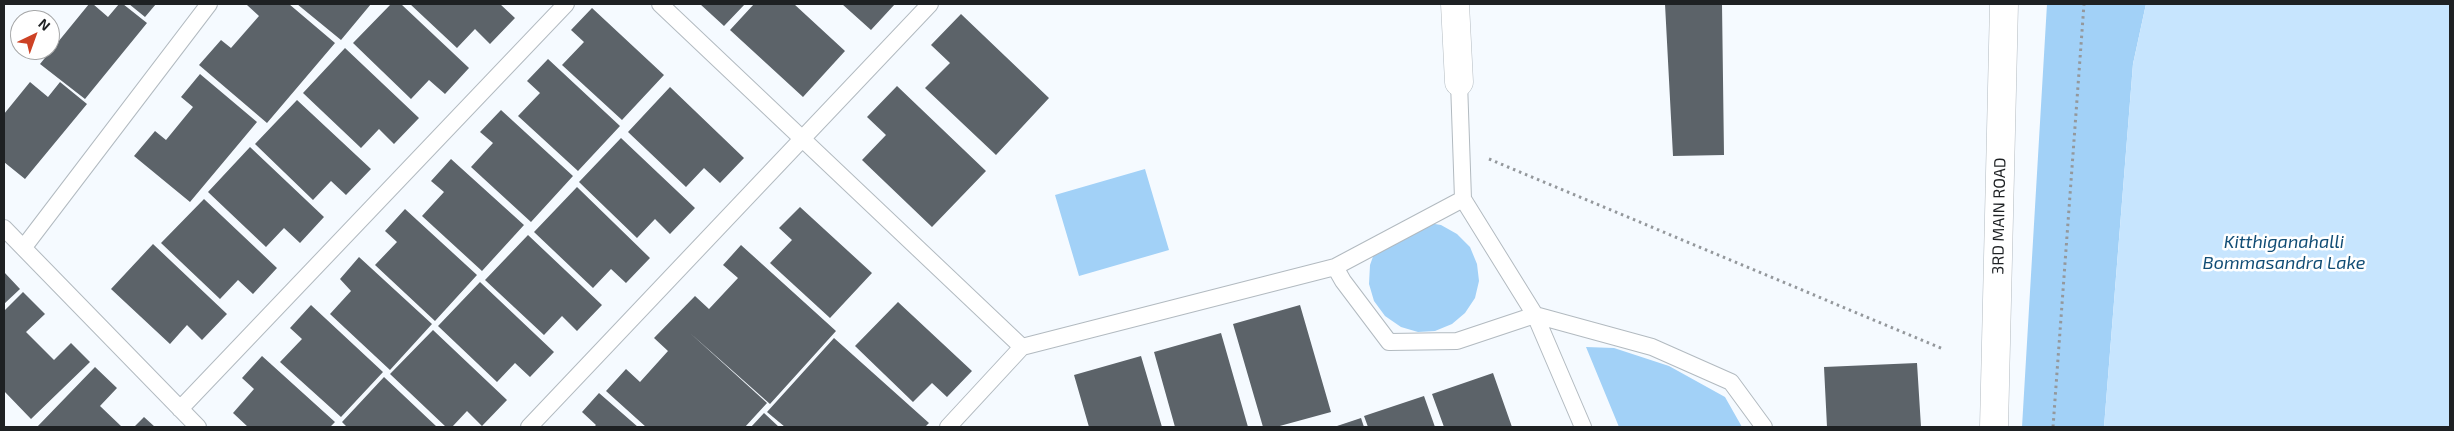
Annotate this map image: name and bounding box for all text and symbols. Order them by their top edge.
north arrow [10,10,60,60]
text: N [35,15,54,34]
street label: 3RD MAIN ROAD [1988,157,2010,275]
water label: Kitthiganahalli Bommasandra Lake [2203,231,2365,274]

